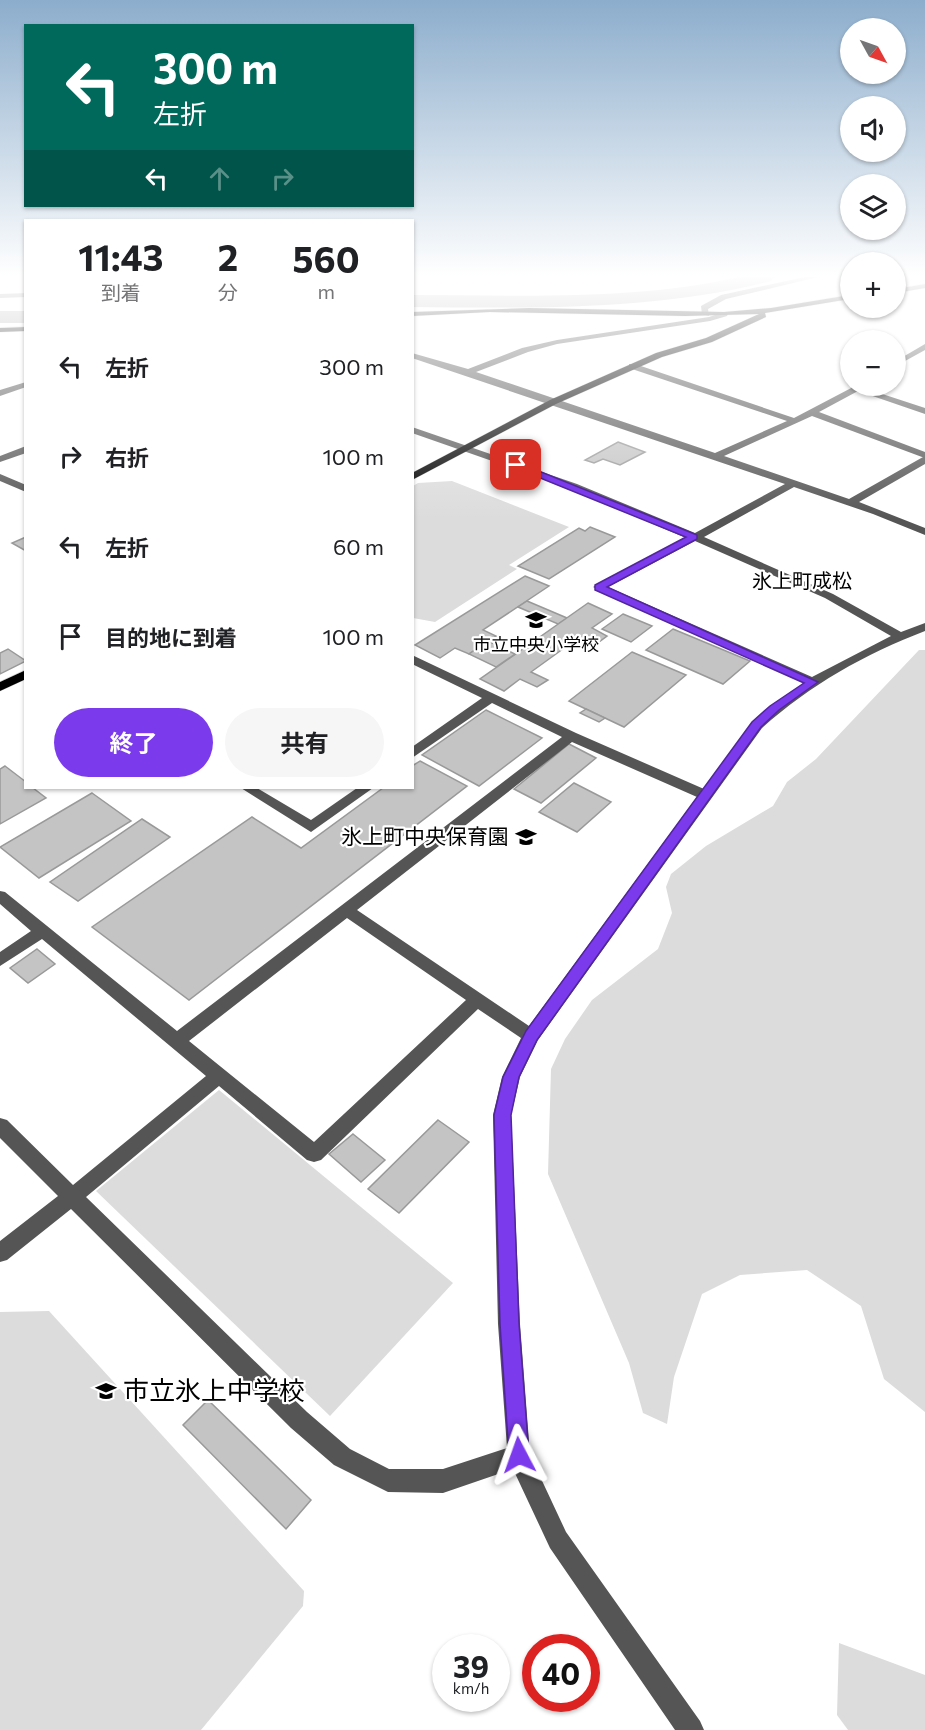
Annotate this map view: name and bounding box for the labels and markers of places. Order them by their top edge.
pin [490,439,541,490]
school or university icon: 市立中央小学校 [524,608,548,632]
place label: 市立中央小学校 [473,633,599,655]
place label: 氷上町中央保育園 [341,823,509,848]
school or university icon: 氷上町中央保育園 [514,825,538,849]
place label: 市立氷上中学校 [123,1374,305,1405]
school or university icon: 市立氷上中学校 [94,1379,118,1403]

